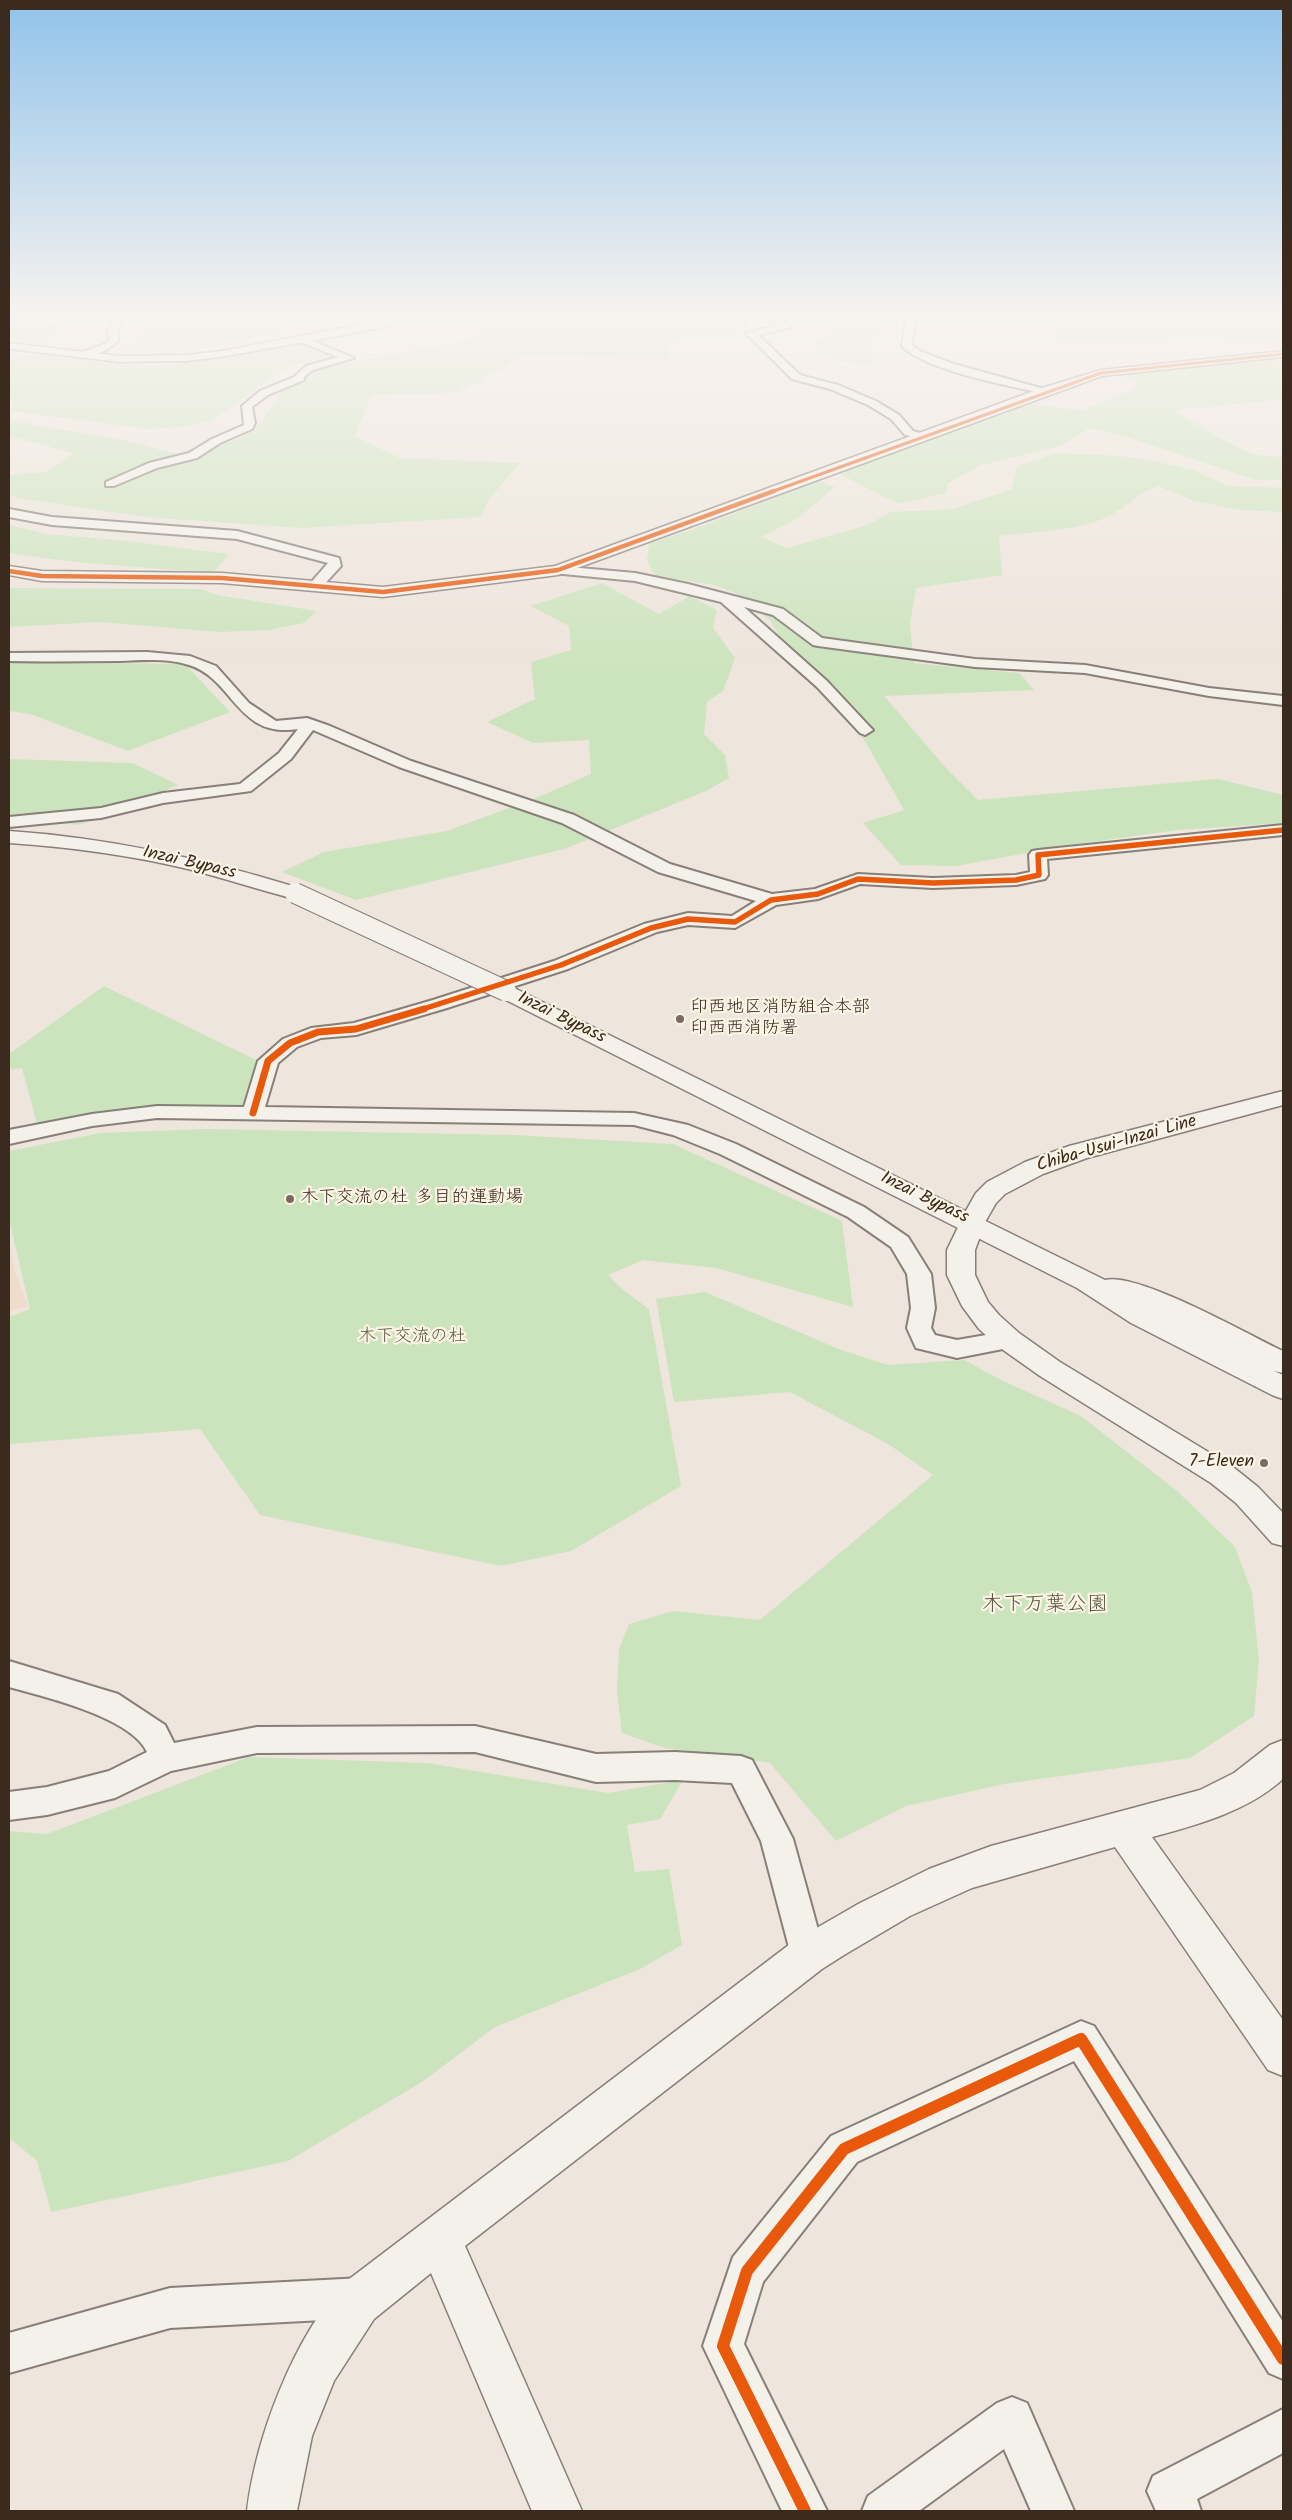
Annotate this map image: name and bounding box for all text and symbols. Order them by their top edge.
street label: Inzai Bypass [140,843,238,885]
street label: Inzai Bypass [513,988,609,1050]
place label: 印西地区消防組合本部 印西西消防署 [690,998,870,1040]
marker: 印西地区消防組合本部 印西西消防署 [674,1013,686,1025]
street label: Chiba-Usui-Inzai Line [1035,1112,1199,1178]
street label: Inzai Bypass [876,1168,972,1230]
place label: 木下交流の杜 多目的運動場 [300,1188,523,1210]
marker: 木下交流の杜 多目的運動場 [284,1193,296,1205]
park label: 木下交流の杜 [358,1327,466,1349]
place label: 7-Eleven [1189,1452,1254,1474]
marker: 7-Eleven [1258,1457,1270,1469]
park label: 木下万葉公園 [982,1593,1108,1619]

